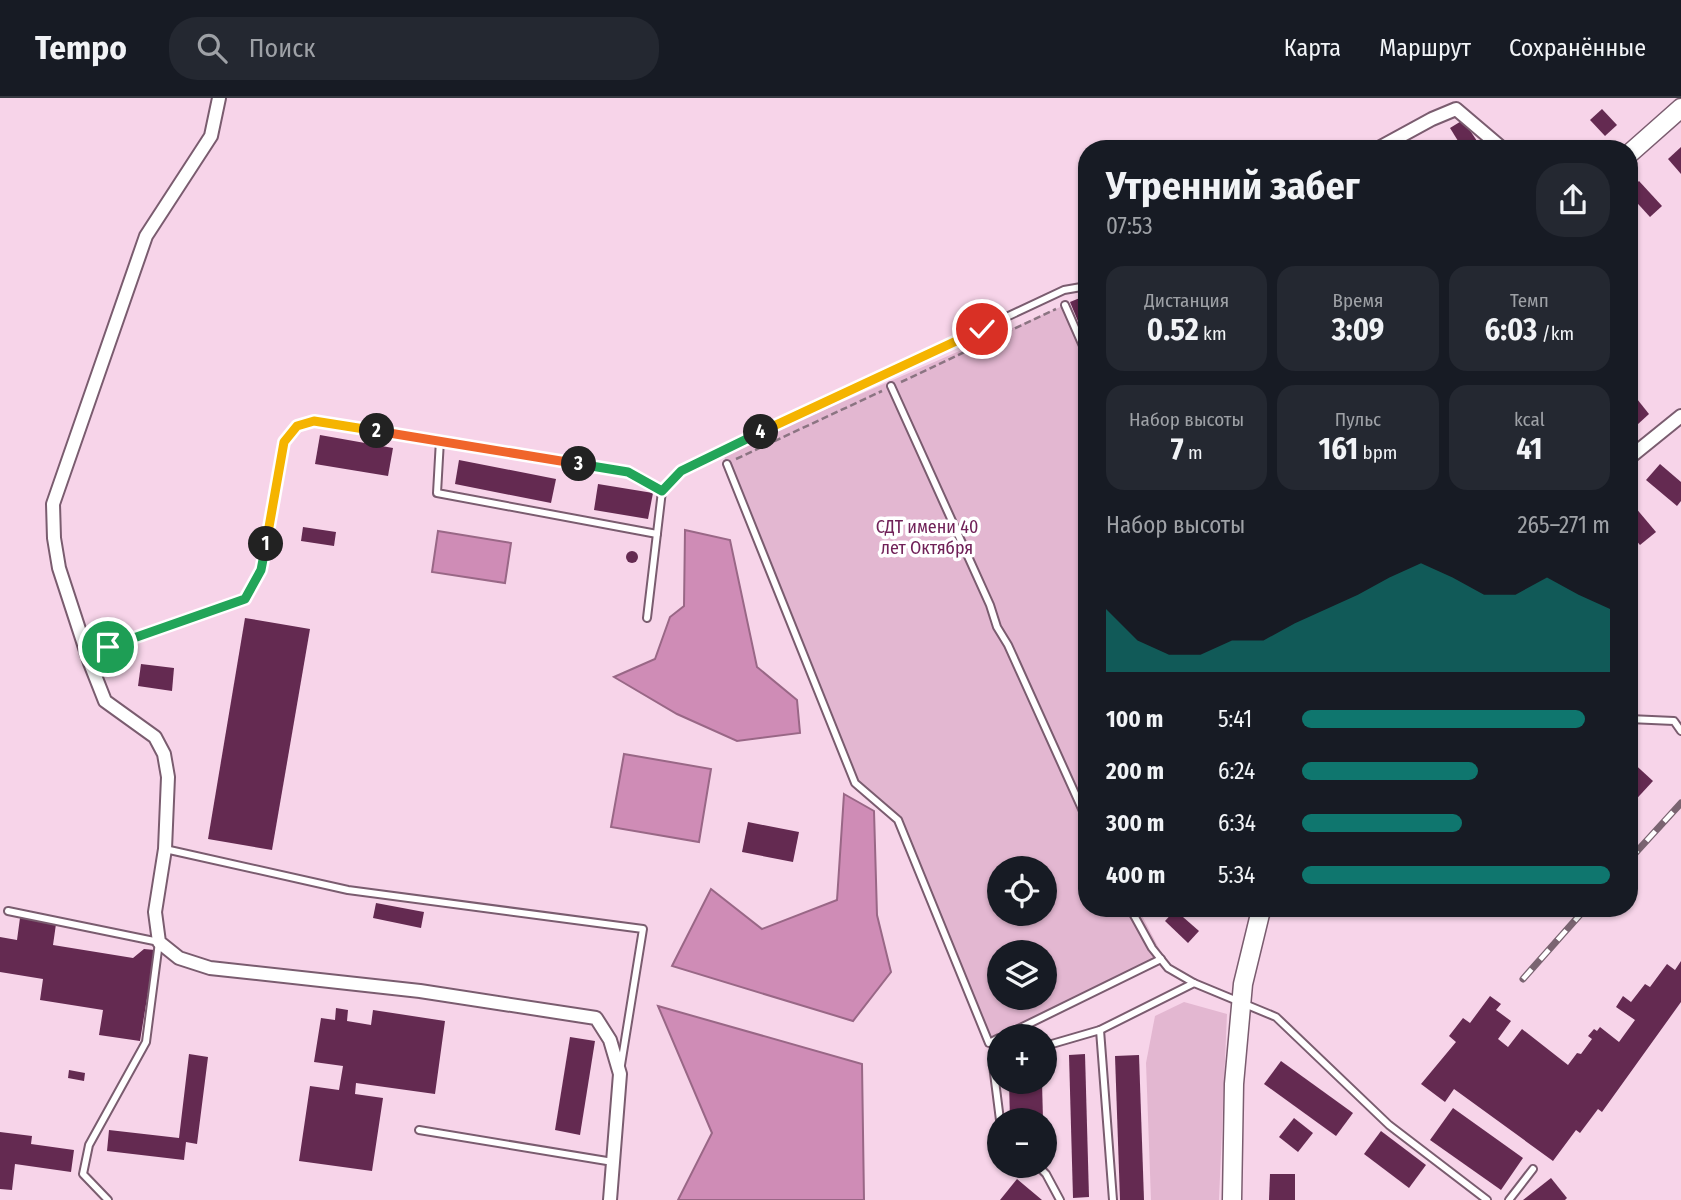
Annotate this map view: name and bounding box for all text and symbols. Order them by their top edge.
search box [169,17,659,80]
text: Tempo [35,28,127,68]
icon: search [193,29,231,67]
text: Поиск [249,33,315,64]
text: Карта [1284,34,1341,62]
text: Маршрут [1379,34,1471,62]
text: Сохранённые [1509,34,1646,62]
text: Утренний забег [1106,163,1360,209]
button: share [1536,163,1610,237]
text: 07:53 [1106,212,1153,240]
text: Дистанция [1144,289,1229,312]
text: Время [1333,289,1383,312]
text: Темп [1510,289,1549,312]
pin [952,299,1012,359]
icon: check [963,310,1001,348]
text: 0.52 [1147,312,1199,348]
text: 3:09 [1332,312,1384,348]
text: 6:03 [1484,312,1537,348]
text: km [1199,322,1227,345]
text: /km [1537,322,1574,345]
text: Набор высоты [1129,408,1244,431]
text: Пульс [1335,408,1381,431]
text: kcal [1514,408,1545,431]
pin: 2 [360,414,394,448]
pin: 4 [744,414,778,450]
text: 2 [372,419,381,442]
text: 4 [756,420,765,443]
text: 7 [1171,431,1184,467]
text: 161 [1319,431,1358,467]
text: 41 [1516,431,1542,467]
text: m [1184,441,1203,464]
text: bpm [1358,441,1397,464]
pin: 3 [562,446,596,482]
text: 3 [574,452,583,475]
text: Набор высоты [1106,511,1245,539]
text: 265–271 m [1517,511,1610,539]
park label: СДТ имени 40 лет Октября [876,516,978,559]
pin: 1 [248,526,284,562]
text: 1 [261,532,270,555]
pin [78,617,138,677]
icon: arrive [89,628,127,666]
text: 100 m [1106,705,1163,733]
text: 5:41 [1218,705,1252,733]
text: 200 m [1106,757,1164,785]
text: 6:24 [1218,757,1255,785]
text: 300 m [1106,809,1164,837]
text: 6:34 [1218,809,1256,837]
map controls [987,856,1057,1178]
button: locate [987,856,1057,926]
text: 400 m [1106,861,1165,889]
text: 5:34 [1218,861,1255,889]
button: layers [987,940,1057,1010]
button: + [987,1024,1057,1094]
button: − [987,1108,1057,1178]

